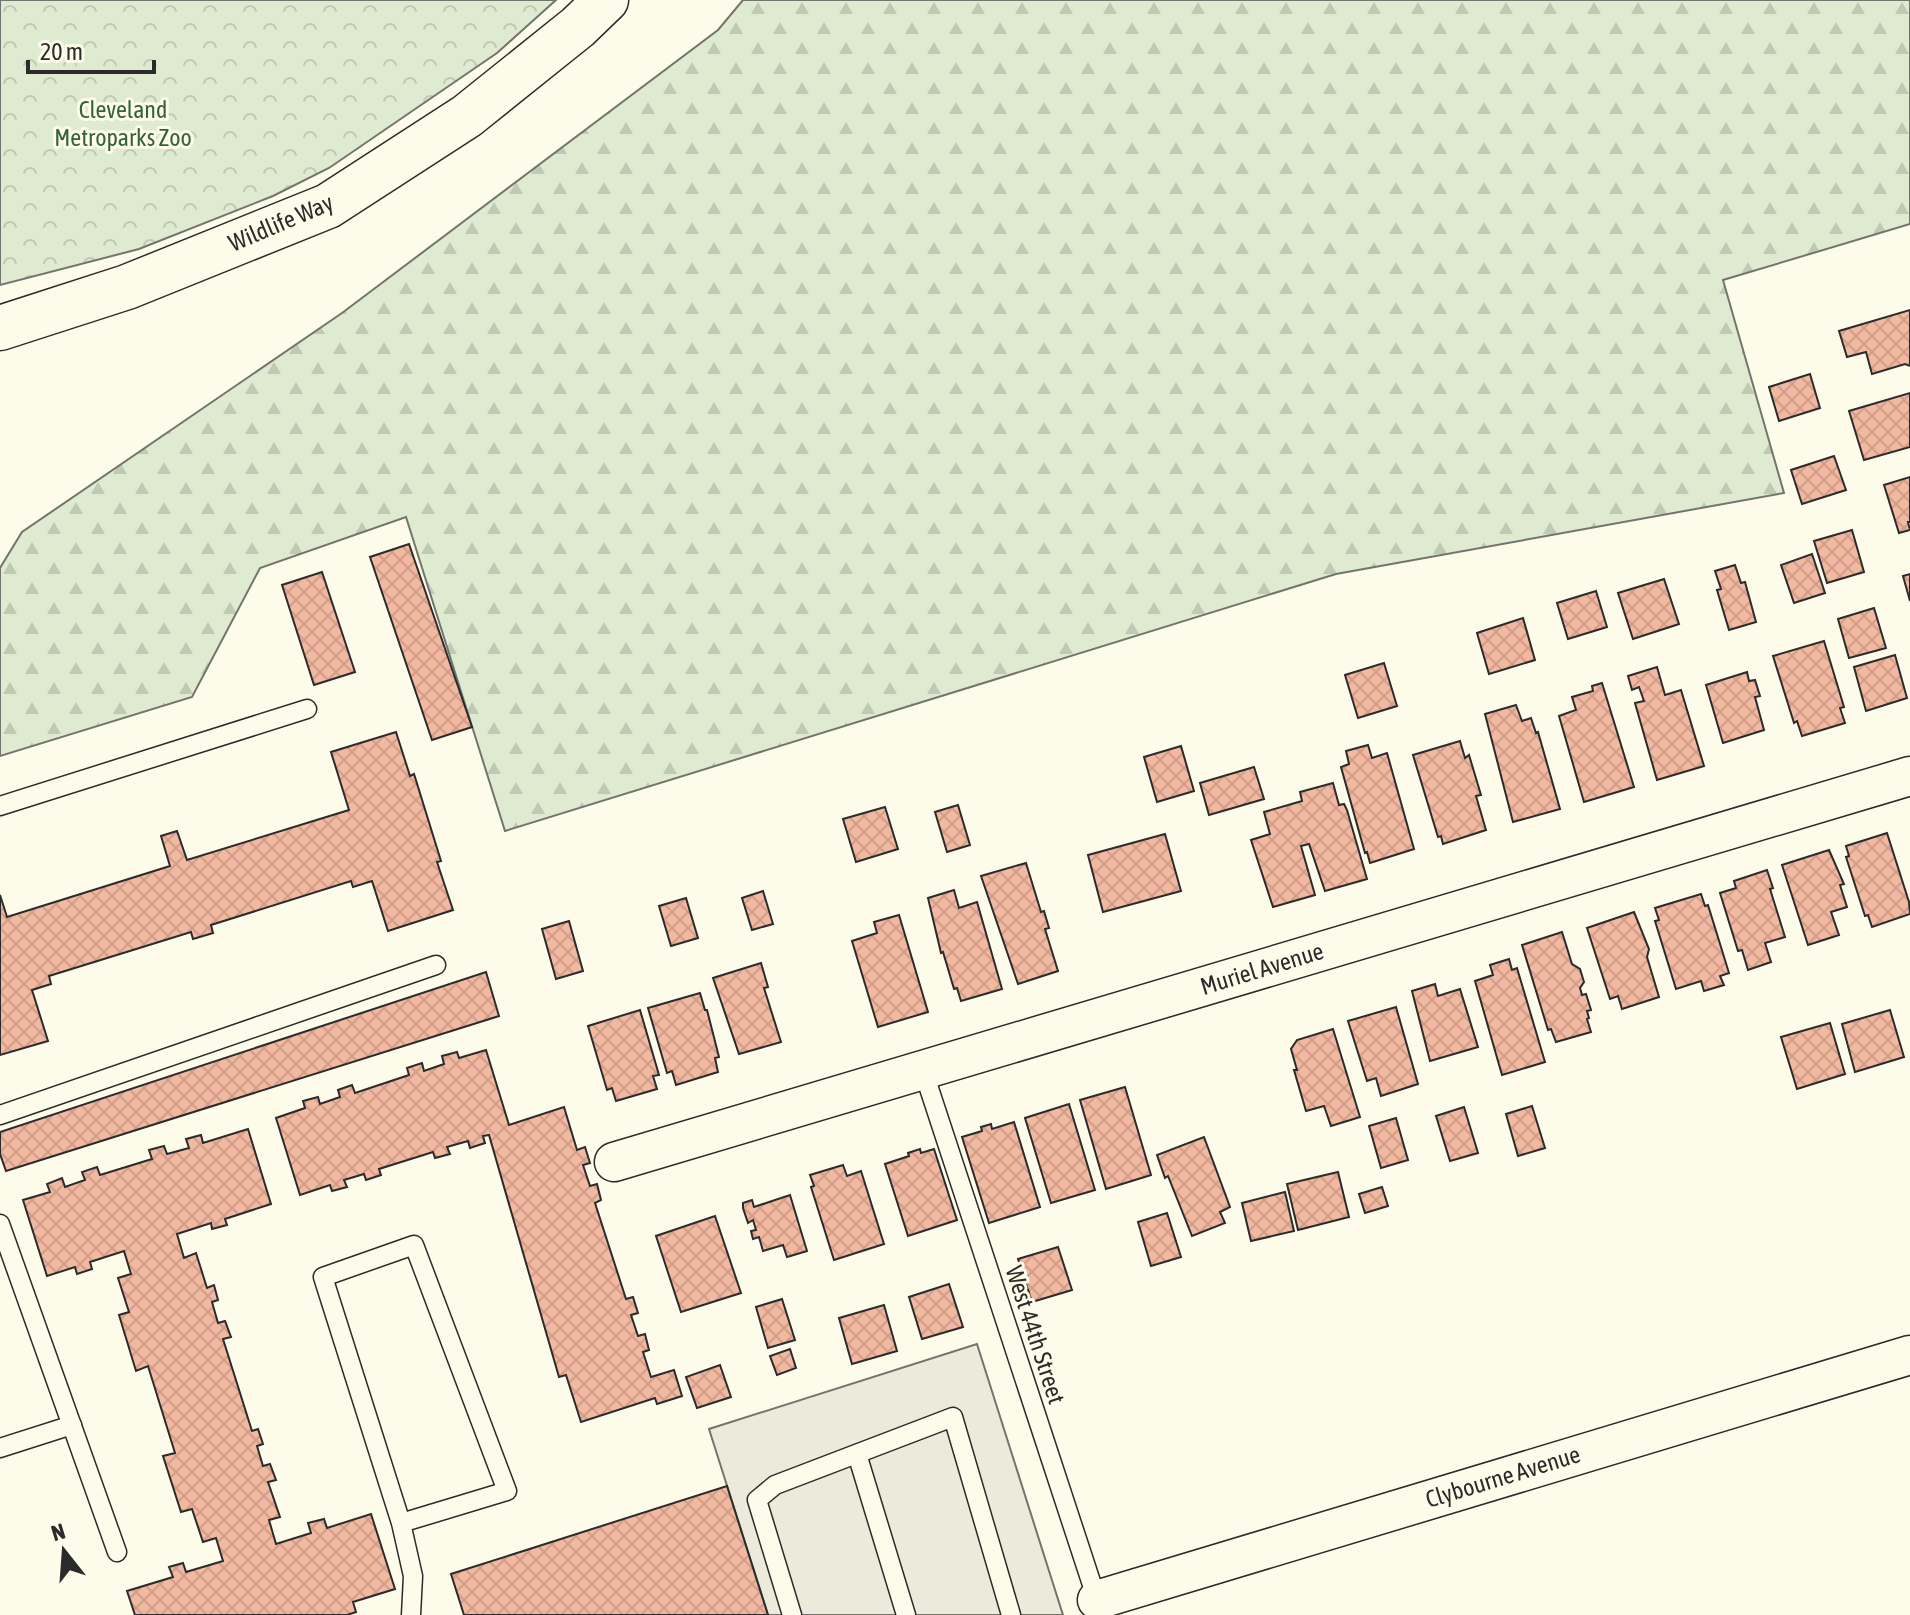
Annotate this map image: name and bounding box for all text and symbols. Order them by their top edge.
scale bar [28,24,154,74]
text: 20 m [40,38,83,65]
park label: Cleveland Metroparks Zoo [54,96,192,151]
street label: Wildlife Way [225,188,337,257]
street label: Muriel Avenue [1197,937,1327,1000]
street label: West 44th Street [1000,1263,1070,1407]
street label: Clybourne Avenue [1422,1440,1583,1513]
north arrow [24,1511,104,1591]
text: N [48,1518,68,1546]

